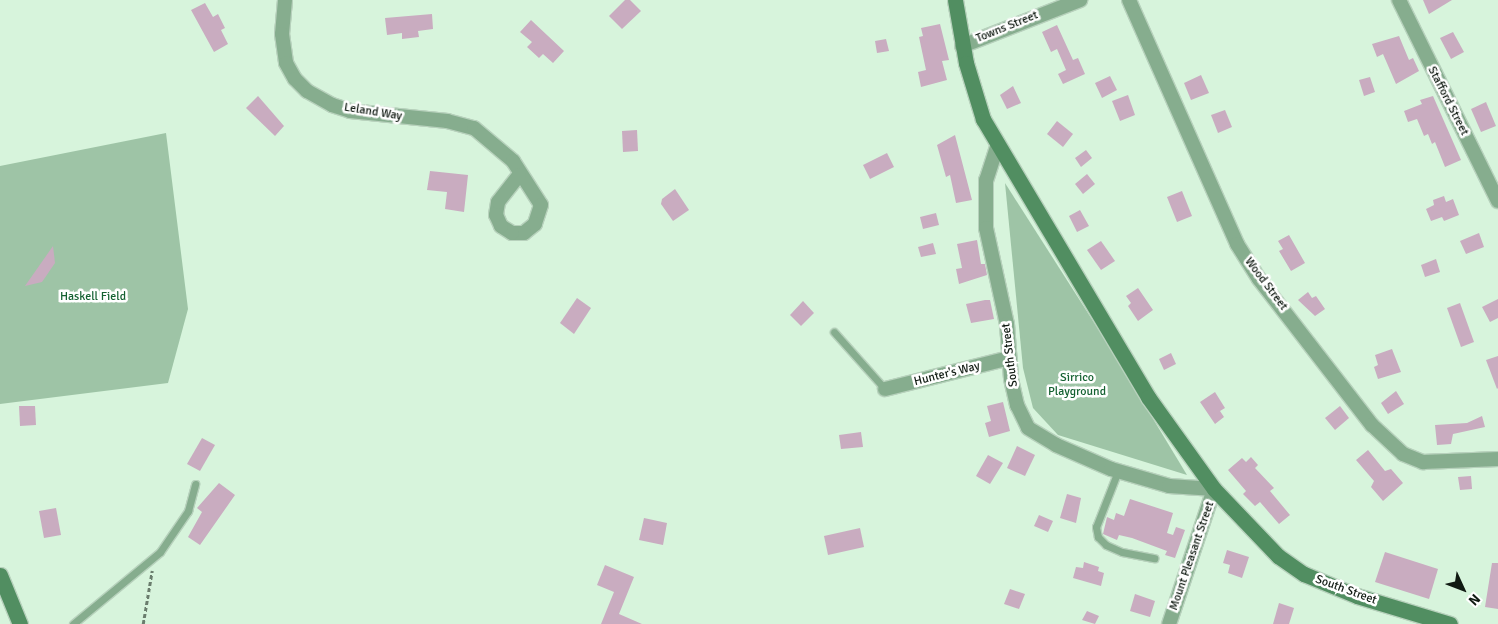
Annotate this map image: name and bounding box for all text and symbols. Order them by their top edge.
street label: Towns Street [974,8,1040,46]
street label: Stafford Street [1424,64,1472,138]
street label: Leland Way [343,100,403,124]
street label: Wood Street [1241,255,1291,313]
park label: Haskell Field [60,290,126,304]
street label: South Street [999,322,1021,388]
street label: Hunter's Way [913,359,981,389]
park label: Sirrico Playground [1048,371,1106,399]
street label: Mount Pleasant Street [1167,500,1217,612]
north arrow [1438,564,1488,614]
street label: South Street [1313,572,1379,608]
text: N [1465,590,1484,609]

